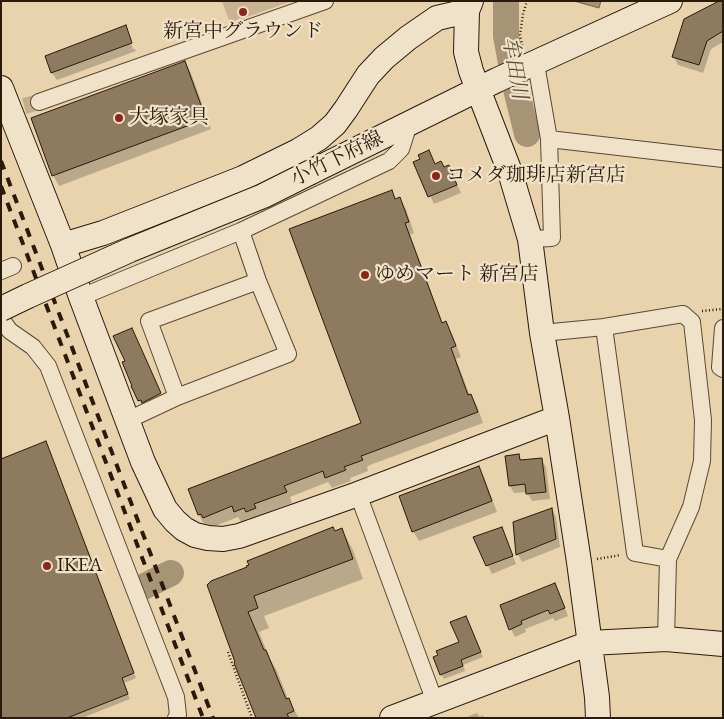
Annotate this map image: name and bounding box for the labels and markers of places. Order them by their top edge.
marker: 新宮中グラウンド [237,6,249,18]
place label: 新宮中グラウンド [163,20,323,44]
place label: 大塚家具 [129,106,209,130]
marker: 大塚家具 [113,112,125,124]
place label: コメダ珈琲店新宮店 [446,164,626,188]
marker: コメダ珈琲店新宮店 [430,170,442,182]
place label: ゆめマート 新宮店 [375,263,539,287]
marker: ゆめマート 新宮店 [359,269,371,281]
place label: IKEA [57,554,103,578]
marker: IKEA [41,560,53,572]

